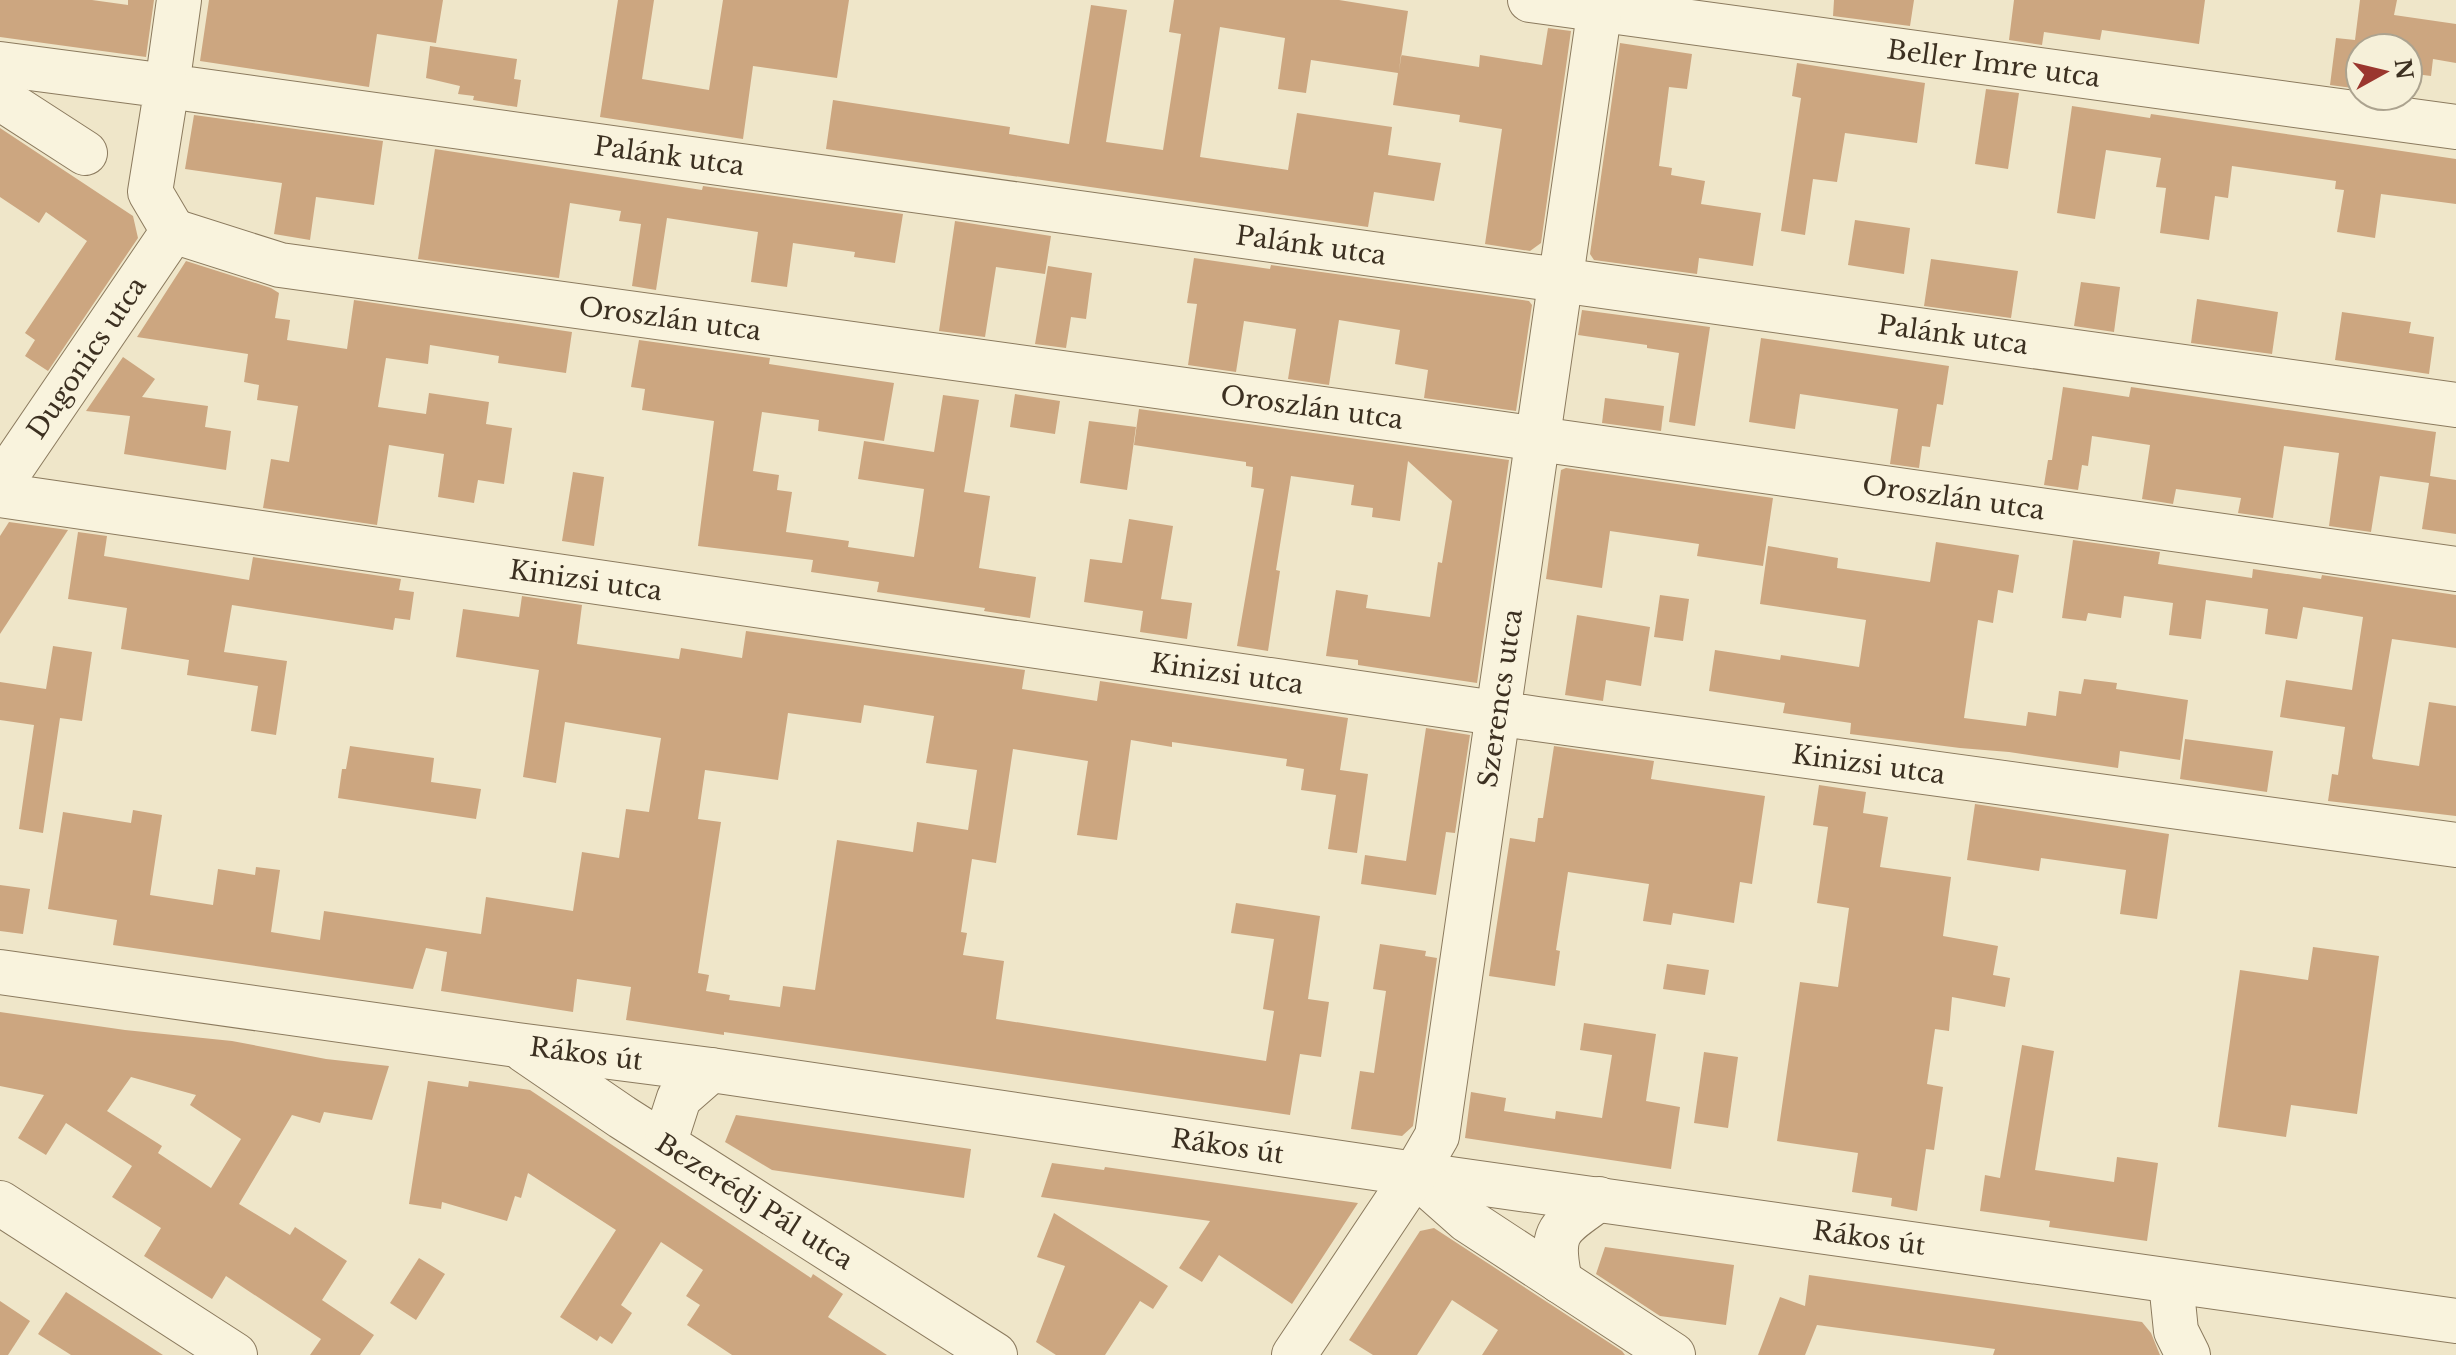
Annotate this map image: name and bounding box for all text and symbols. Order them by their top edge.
north arrow [2344,32,2424,112]
street label: Beller Imre utca [1885,33,2103,94]
text: N [2389,57,2418,82]
street label: Palánk utca [592,130,747,182]
street label: Palánk utca [1234,219,1389,272]
street label: Dugonics utca [20,270,153,445]
street label: Oroszlán utca [577,290,764,347]
street label: Palánk utca [1876,309,2031,361]
street label: Oroszlán utca [1219,379,1406,436]
street label: Oroszlán utca [1860,469,2047,527]
street label: Kinizsi utca [507,553,665,607]
street label: Szerencs utca [1472,606,1529,789]
street label: Kinizsi utca [1148,647,1306,701]
street label: Kinizsi utca [1790,738,1948,791]
street label: Rákos út [528,1031,645,1077]
street label: Rákos út [1169,1122,1286,1170]
street label: Bezerédj Pál utca [650,1127,860,1277]
street label: Rákos út [1811,1214,1928,1262]

